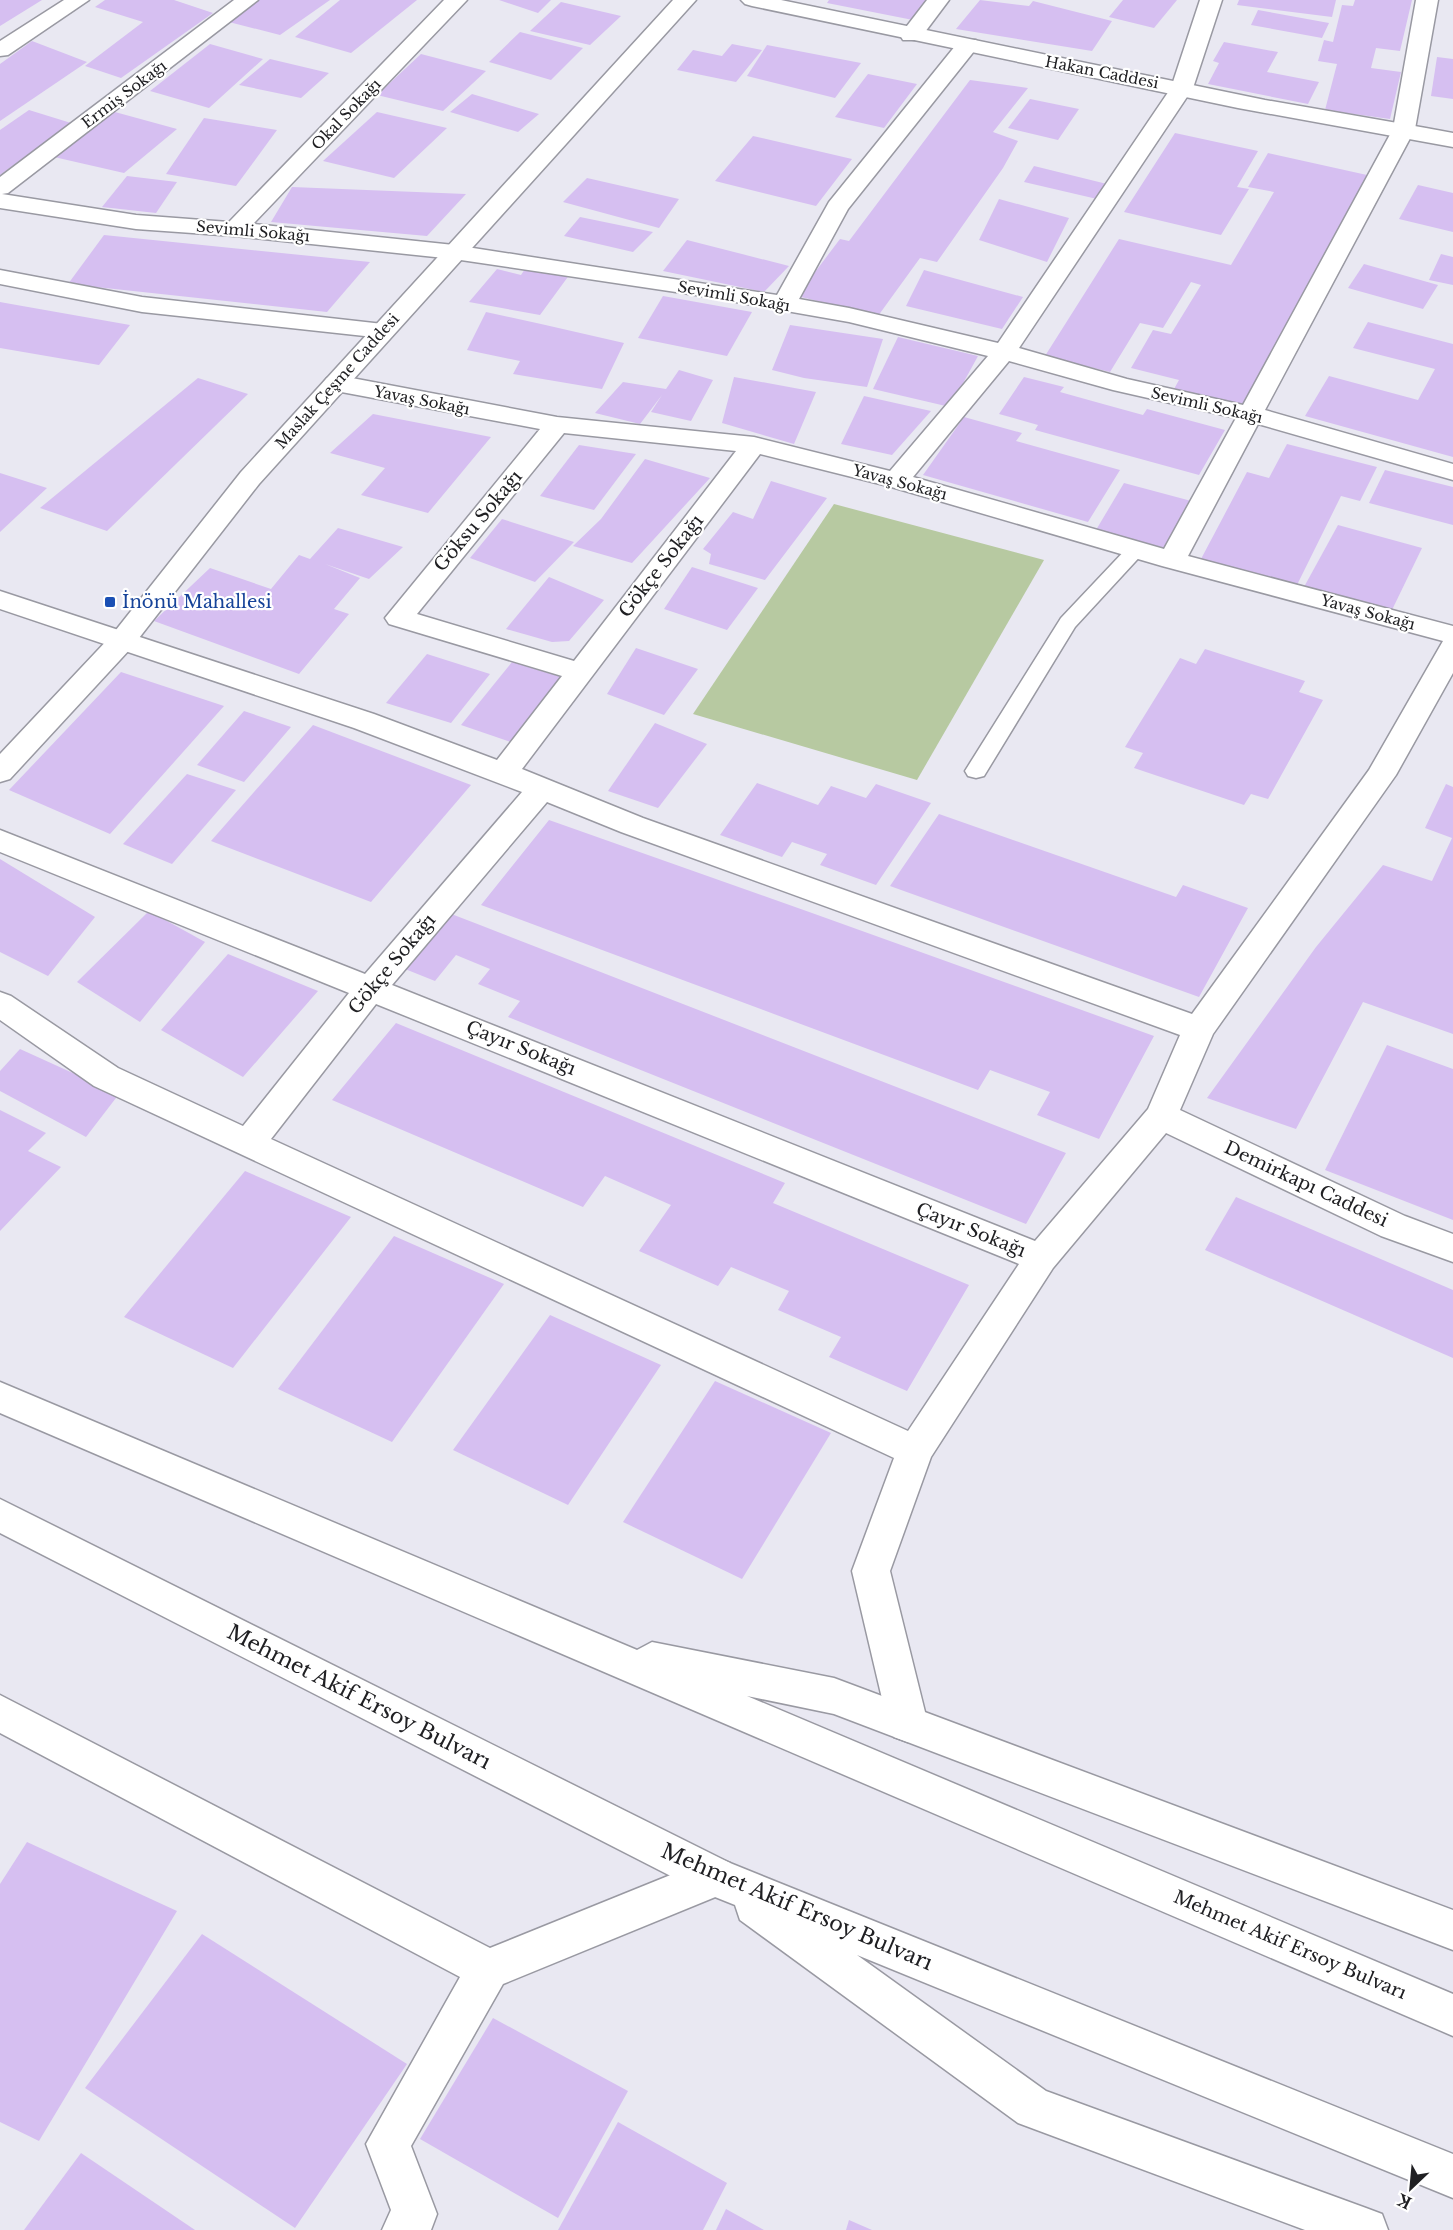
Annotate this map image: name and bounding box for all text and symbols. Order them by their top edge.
street label: Hakan Caddesi [1043,52,1161,92]
street label: Ermiş Sokağı [78,56,170,132]
street label: Okal Sokağı [307,74,385,154]
street label: Sevimli Sokağı [195,217,311,245]
street label: Sevimli Sokağı [676,277,792,315]
street label: Maslak Çeşme Caddesi [271,309,403,453]
street label: Yavaş Sokağı [372,381,471,419]
street label: Sevimli Sokağı [1149,383,1265,427]
street label: Yavaş Sokağı [850,460,949,504]
street label: Göksu Sokağı [429,466,527,576]
street label: Gökçe Sokağı [614,510,708,622]
place label: İnönü Mahallesi [122,590,272,613]
street label: Yavaş Sokağı [1318,590,1417,634]
marker: İnönü Mahallesi [103,595,117,609]
street label: Gökçe Sokağı [344,909,440,1019]
street label: Çayır Sokağı [463,1016,579,1080]
street label: Demirkapı Caddesi [1221,1136,1391,1232]
street label: Çayır Sokağı [913,1198,1029,1262]
street label: Mehmet Akif Ersoy Bulvarı [223,1619,495,1775]
street label: Mehmet Akif Ersoy Bulvarı [657,1838,937,1976]
street label: Mehmet Akif Ersoy Bulvarı [1170,1886,1410,2004]
north arrow [1381,2158,1441,2218]
text: K [1393,2189,1415,2213]

